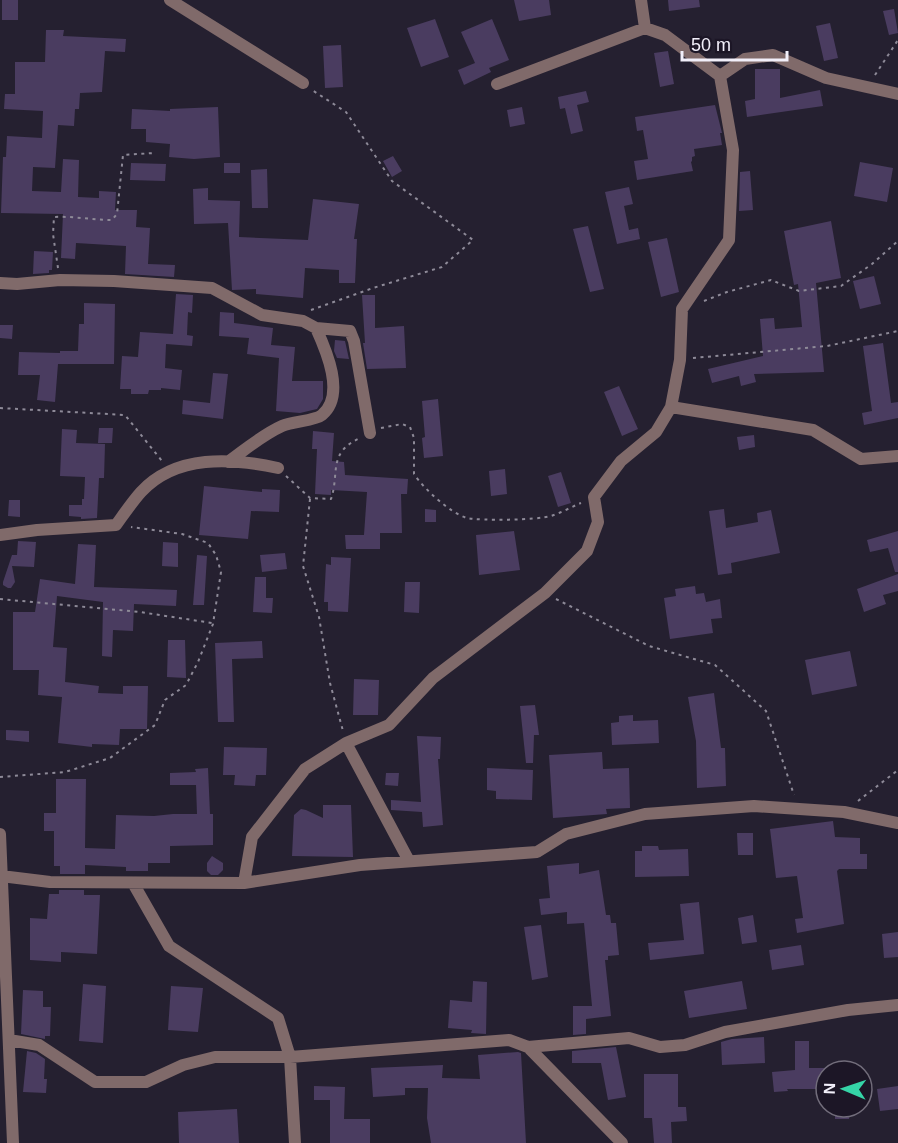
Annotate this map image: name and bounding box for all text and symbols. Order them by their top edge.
scale bar [682,24,787,62]
text: 50 m [691,35,731,55]
north arrow [814,1059,874,1119]
text: N [821,1082,838,1095]

